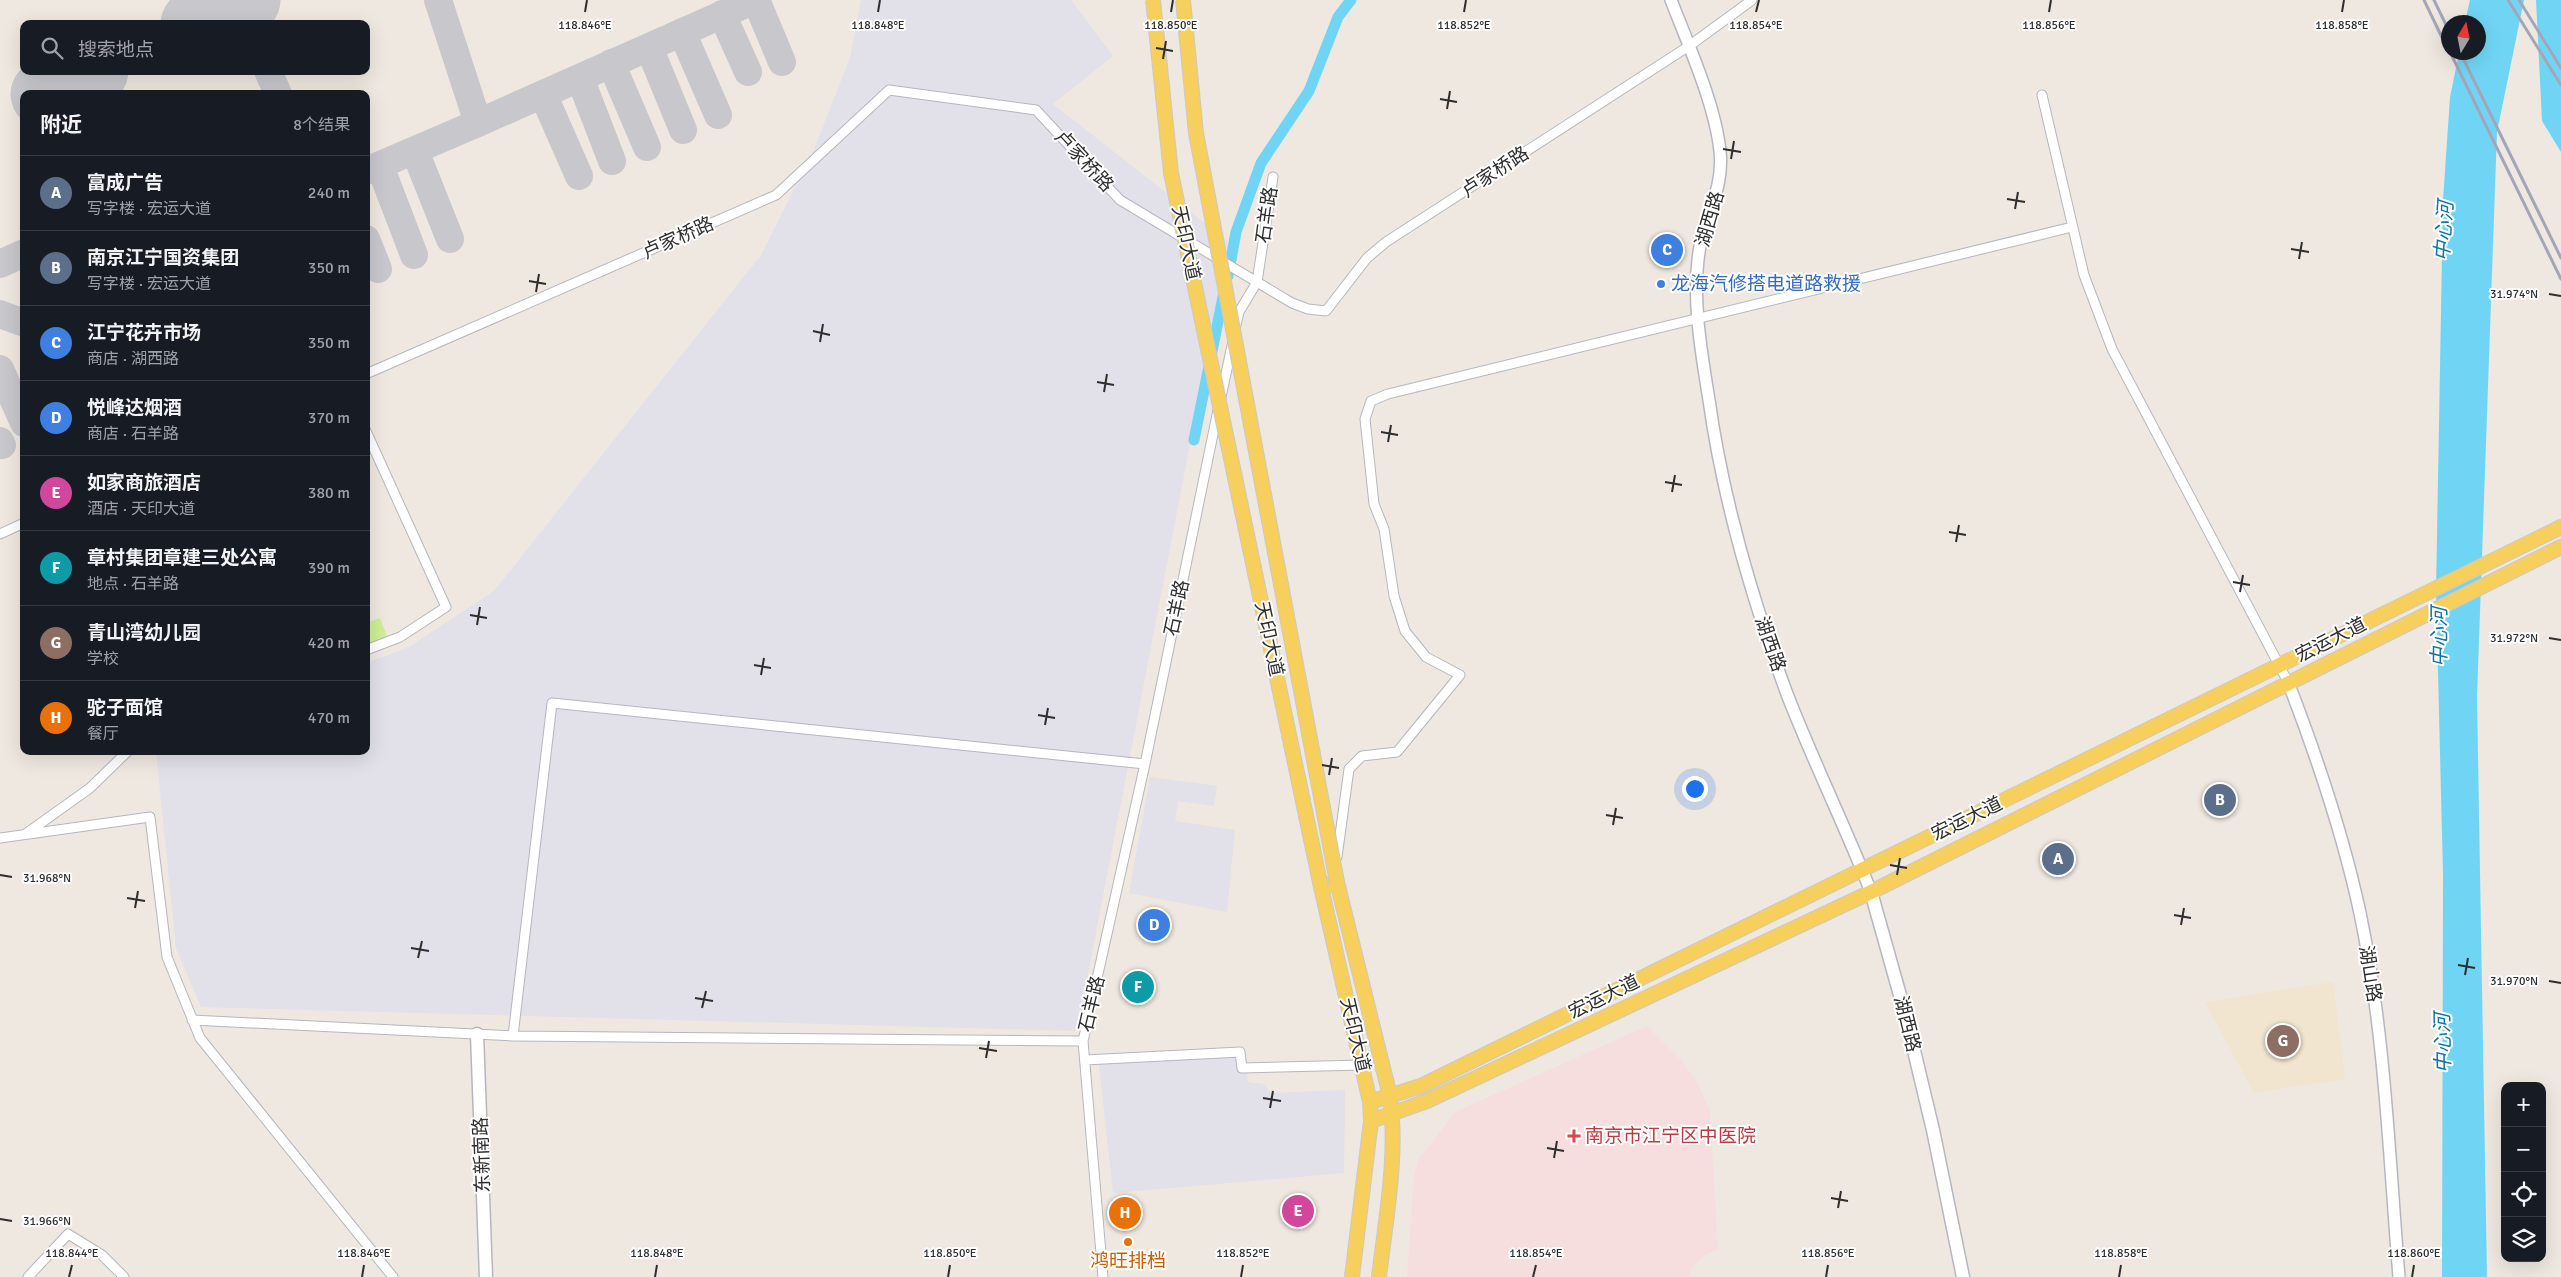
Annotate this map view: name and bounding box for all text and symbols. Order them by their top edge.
north arrow [2441,15,2486,60]
text: 118.846°E [558,18,612,33]
text: 118.848°E [851,18,905,33]
text: 118.850°E [1144,18,1198,33]
text: 118.852°E [1437,18,1491,33]
text: 118.854°E [1729,18,1783,33]
text: 118.856°E [2022,18,2076,33]
text: 118.858°E [2315,18,2369,33]
search box [20,20,370,75]
icon: search [38,34,66,62]
text: 搜索地点 [78,38,154,62]
text: 附近 [40,112,82,138]
text: 8个结果 [293,115,350,135]
street label: 卢家桥路 [1049,125,1119,197]
street label: 卢家桥路 [1457,141,1533,203]
text: 富成广告 [87,171,163,195]
text: A [51,183,61,203]
text: 240 m [308,183,350,203]
street label: 石羊路 [1251,185,1283,245]
street label: 湖西路 [1691,188,1729,250]
water label: 中心河 [2429,196,2459,262]
text: 写字楼 · 宏运大道 [87,199,211,219]
street label: 天印大道 [1166,203,1206,283]
street label: 卢家桥路 [638,212,718,264]
pin: C [1651,231,1683,269]
text: 南京江宁国资集团 [87,246,239,270]
text: B [51,258,61,278]
text: 350 m [308,258,350,278]
place label: 龙海汽修搭电道路救援 [1671,272,1861,296]
text: 写字楼 · 宏运大道 [87,274,211,294]
marker: 龙海汽修搭电道路救援 [1655,278,1667,290]
text: 31.974°N [2490,287,2538,302]
text: 江宁花卉市场 [87,321,201,345]
text: C [51,333,61,353]
text: 350 m [308,333,350,353]
text: 商店 · 湖西路 [87,349,179,369]
text: 悦峰达烟酒 [87,396,182,420]
text: D [51,408,61,428]
text: 370 m [308,408,350,428]
text: 商店 · 石羊路 [87,424,179,444]
text: 如家商旅酒店 [87,471,201,495]
text: E [51,483,61,503]
text: 380 m [308,483,350,503]
text: 酒店 · 天印大道 [87,499,195,519]
text: 章村集团章建三处公寓 [87,546,277,570]
text: F [52,558,60,578]
text: 390 m [308,558,350,578]
text: 地点 · 石羊路 [87,574,179,594]
street label: 石羊路 [1159,578,1195,638]
street label: 天印大道 [1249,599,1289,679]
water label: 中心河 [2427,603,2452,667]
street label: 宏运大道 [2292,612,2370,668]
street label: 湖西路 [1749,613,1791,675]
text: 青山湾幼儿园 [87,621,201,645]
text: 31.972°N [2490,631,2538,646]
text: G [51,633,61,653]
text: 420 m [308,633,350,653]
text: 学校 [87,649,119,669]
text: 驼子面馆 [87,696,163,720]
text: H [51,708,61,728]
text: 470 m [308,708,350,728]
text: 餐厅 [87,724,119,744]
your location [1682,776,1708,802]
pin: B [2204,781,2236,819]
street label: 宏运大道 [1928,792,2006,846]
pin: A [2042,840,2074,878]
text: 31.968°N [23,871,71,886]
pin: D [1138,906,1170,944]
street label: 湖山路 [2354,944,2386,1004]
pin: F [1122,968,1154,1006]
street label: 宏运大道 [1565,970,1643,1024]
street label: 石羊路 [1074,974,1110,1034]
text: 31.970°N [2490,974,2538,989]
street label: 湖西路 [1888,993,1926,1055]
street label: 天印大道 [1335,995,1375,1075]
water label: 中心河 [2430,1009,2456,1073]
pin: G [2267,1022,2299,1060]
map controls [2501,1082,2546,1262]
button: + [2501,1082,2546,1127]
street label: 东新南路 [469,1117,495,1193]
place label: 南京市江宁区中医院 [1585,1124,1756,1148]
button: − [2501,1127,2546,1172]
marker: 南京市江宁区中医院 [1567,1129,1581,1143]
button: locate [2501,1172,2546,1217]
pin: E [1282,1192,1314,1230]
pin: H [1109,1194,1141,1232]
text: 31.966°N [23,1214,71,1229]
button: layers [2501,1217,2546,1262]
marker: 鸿旺排档 [1122,1236,1134,1248]
text: 118.844°E [45,1246,99,1261]
text: 118.846°E [337,1246,391,1261]
text: 118.848°E [630,1246,684,1261]
text: 118.850°E [923,1246,977,1261]
text: 118.852°E [1216,1246,1270,1261]
text: 118.854°E [1509,1246,1563,1261]
text: 118.856°E [1801,1246,1855,1261]
text: 118.858°E [2094,1246,2148,1261]
text: 118.860°E [2387,1246,2441,1261]
place label: 鸿旺排档 [1090,1249,1166,1273]

